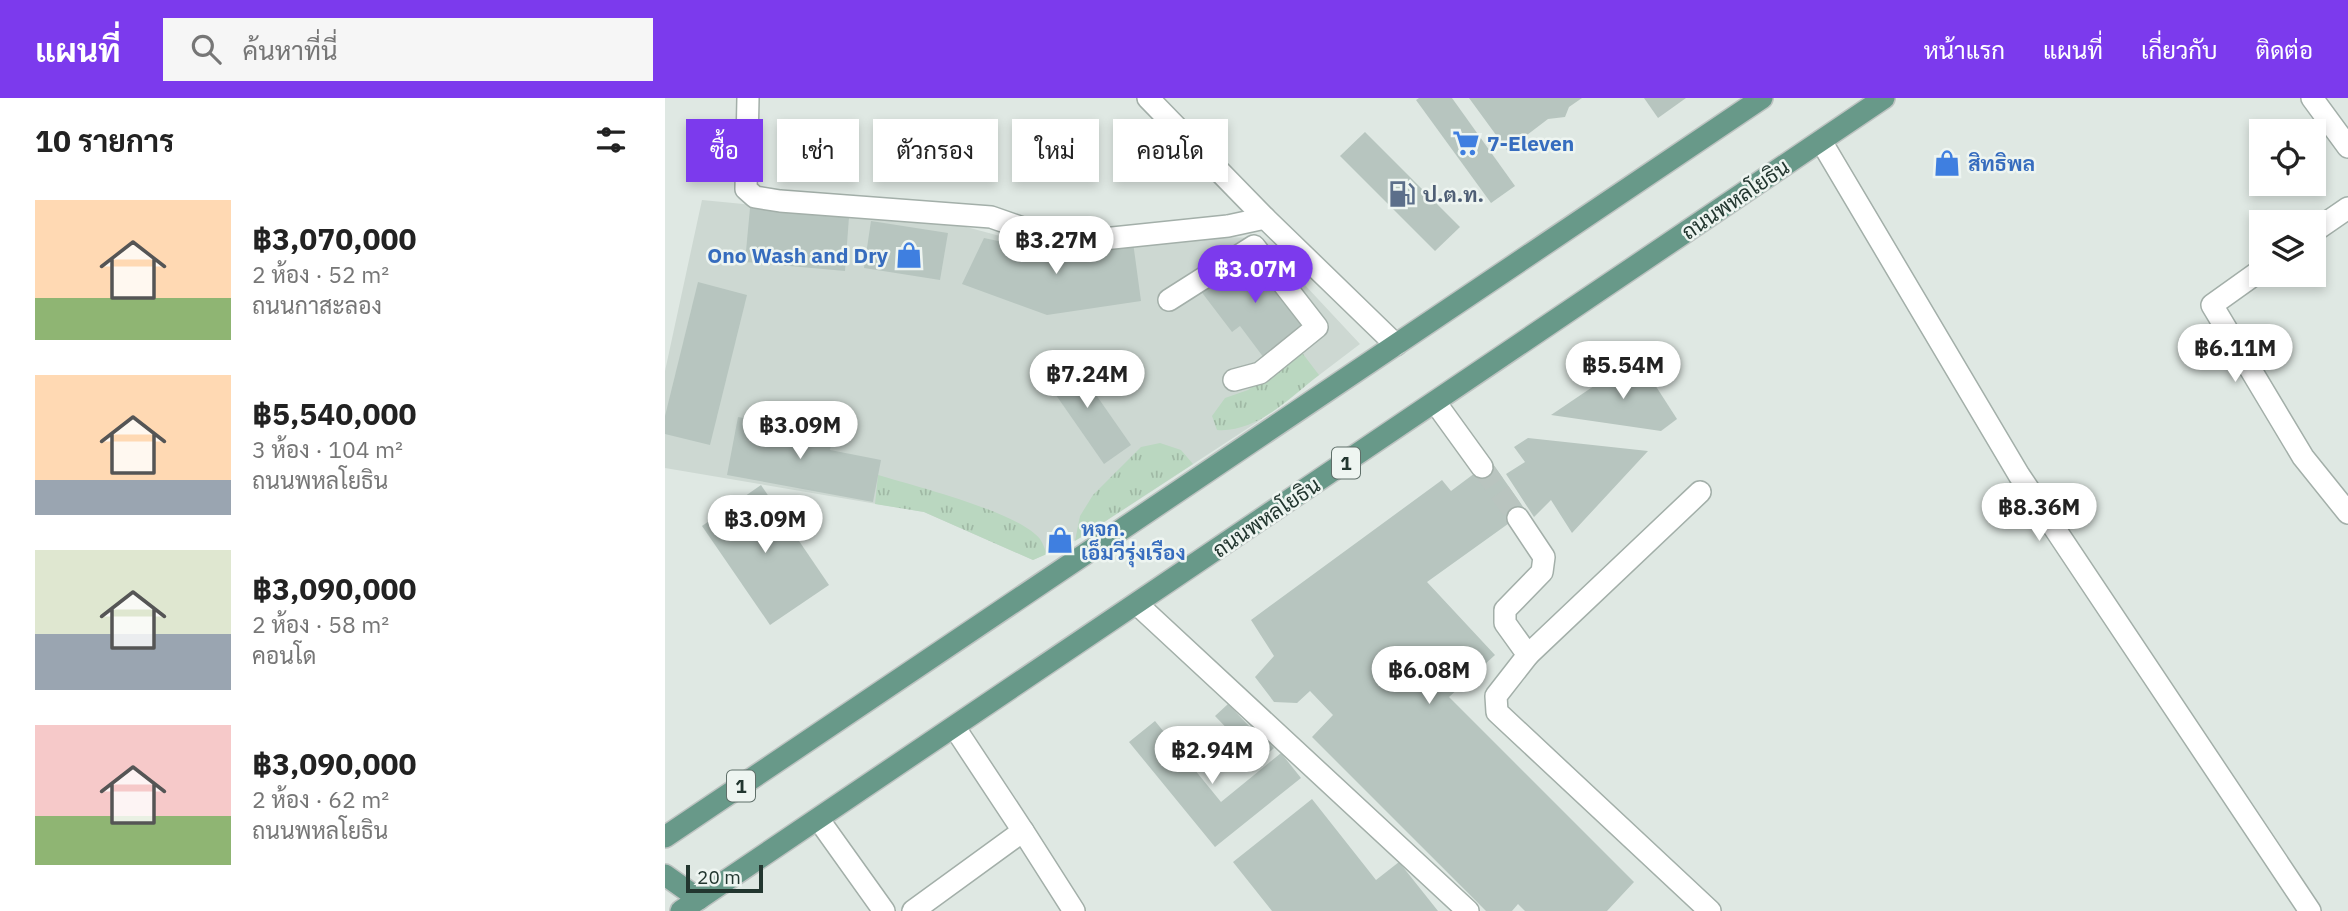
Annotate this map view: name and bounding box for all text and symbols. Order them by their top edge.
search box [163,18,653,81]
text: แผนที่ [35,28,121,71]
icon: search [187,30,225,68]
text: ค้นหาที่นี่ [243,33,338,67]
text: หน้าแรก [1924,34,2005,66]
text: แผนที่ [2043,34,2103,66]
text: เกี่ยวกับ [2141,34,2218,66]
text: ติดต่อ [2256,34,2313,66]
chip: ซื้อ [686,119,763,182]
chip: เช่า [777,119,859,182]
chip: ตัวกรอง [873,119,998,182]
chip: ใหม่ [1012,119,1099,182]
chip: คอนโด [1113,119,1228,182]
map controls [2249,119,2326,287]
button: locate [2249,119,2326,196]
text: 10 รายการ [35,121,174,160]
icon: filters [592,121,630,159]
supermarket icon: 7-Eleven [1451,128,1481,158]
place label: 7-Eleven [1487,129,1574,157]
shop icon: สิทธิพล [1932,148,1962,178]
place label: สิทธิพล [1968,149,2035,177]
street label: ถนนพหลโยธิน [1676,153,1794,245]
fuel station icon: ป.ต.ท. [1387,179,1417,209]
place label: ป.ต.ท. [1423,180,1484,208]
button: layers [2249,210,2326,287]
pin: ฿3.27M [999,216,1113,276]
text: ฿3,070,000 [252,219,417,258]
text: ฿3.27M [1015,224,1097,254]
icon: home [91,228,175,312]
shop icon: Ono Wash and Dry [894,240,924,270]
place label: Ono Wash and Dry [707,241,889,269]
pin: ฿3.07M [1198,246,1312,305]
text: ฿3.07M [1214,253,1296,283]
text: 2 ห้อง · 52 m² [252,259,389,289]
text: ถนนกาสะลอง [252,290,382,320]
pin: ฿6.11M [2178,324,2292,384]
text: ฿6.11M [2194,332,2276,362]
pin: ฿5.54M [1566,342,1680,401]
text: ฿5.54M [1582,349,1664,379]
pin: ฿7.24M [1030,350,1144,410]
text: ฿7.24M [1046,358,1128,388]
text: ฿5,540,000 [252,394,417,433]
pin: ฿3.09M [743,402,857,461]
icon: home [91,403,175,487]
text: ฿3.09M [759,409,841,439]
text: 3 ห้อง · 104 m² [252,434,403,464]
road number: 1 [1332,448,1360,478]
text: ถนนพหลโยธิน [252,465,388,495]
street label: ถนนพหลโยธิน [1207,471,1325,563]
pin: ฿8.36M [1982,484,2096,543]
text: ฿8.36M [1998,491,2080,521]
pin: ฿3.09M [708,496,822,555]
text: ฿3.09M [724,503,806,533]
place label: หจก. เอ็มวีรุ่งเรือง [1081,514,1186,568]
shop icon: หจก. เอ็มวีรุ่งเรือง [1045,525,1075,555]
text: ฿3,090,000 [252,569,417,608]
icon: home [91,578,175,662]
text: 2 ห้อง · 58 m² [252,609,389,639]
text: คอนโด [252,640,316,670]
pin: ฿6.08M [1372,646,1486,706]
text: ฿6.08M [1388,654,1470,684]
pin: ฿2.94M [1155,726,1269,786]
text: ฿2.94M [1171,734,1253,764]
text: ฿3,090,000 [252,744,417,783]
icon: home [91,753,175,837]
road number: 1 [727,771,755,802]
text: 2 ห้อง · 62 m² [252,784,389,814]
text: ถนนพหลโยธิน [252,815,388,845]
scale bar [686,862,763,894]
text: 20 m [697,865,741,889]

